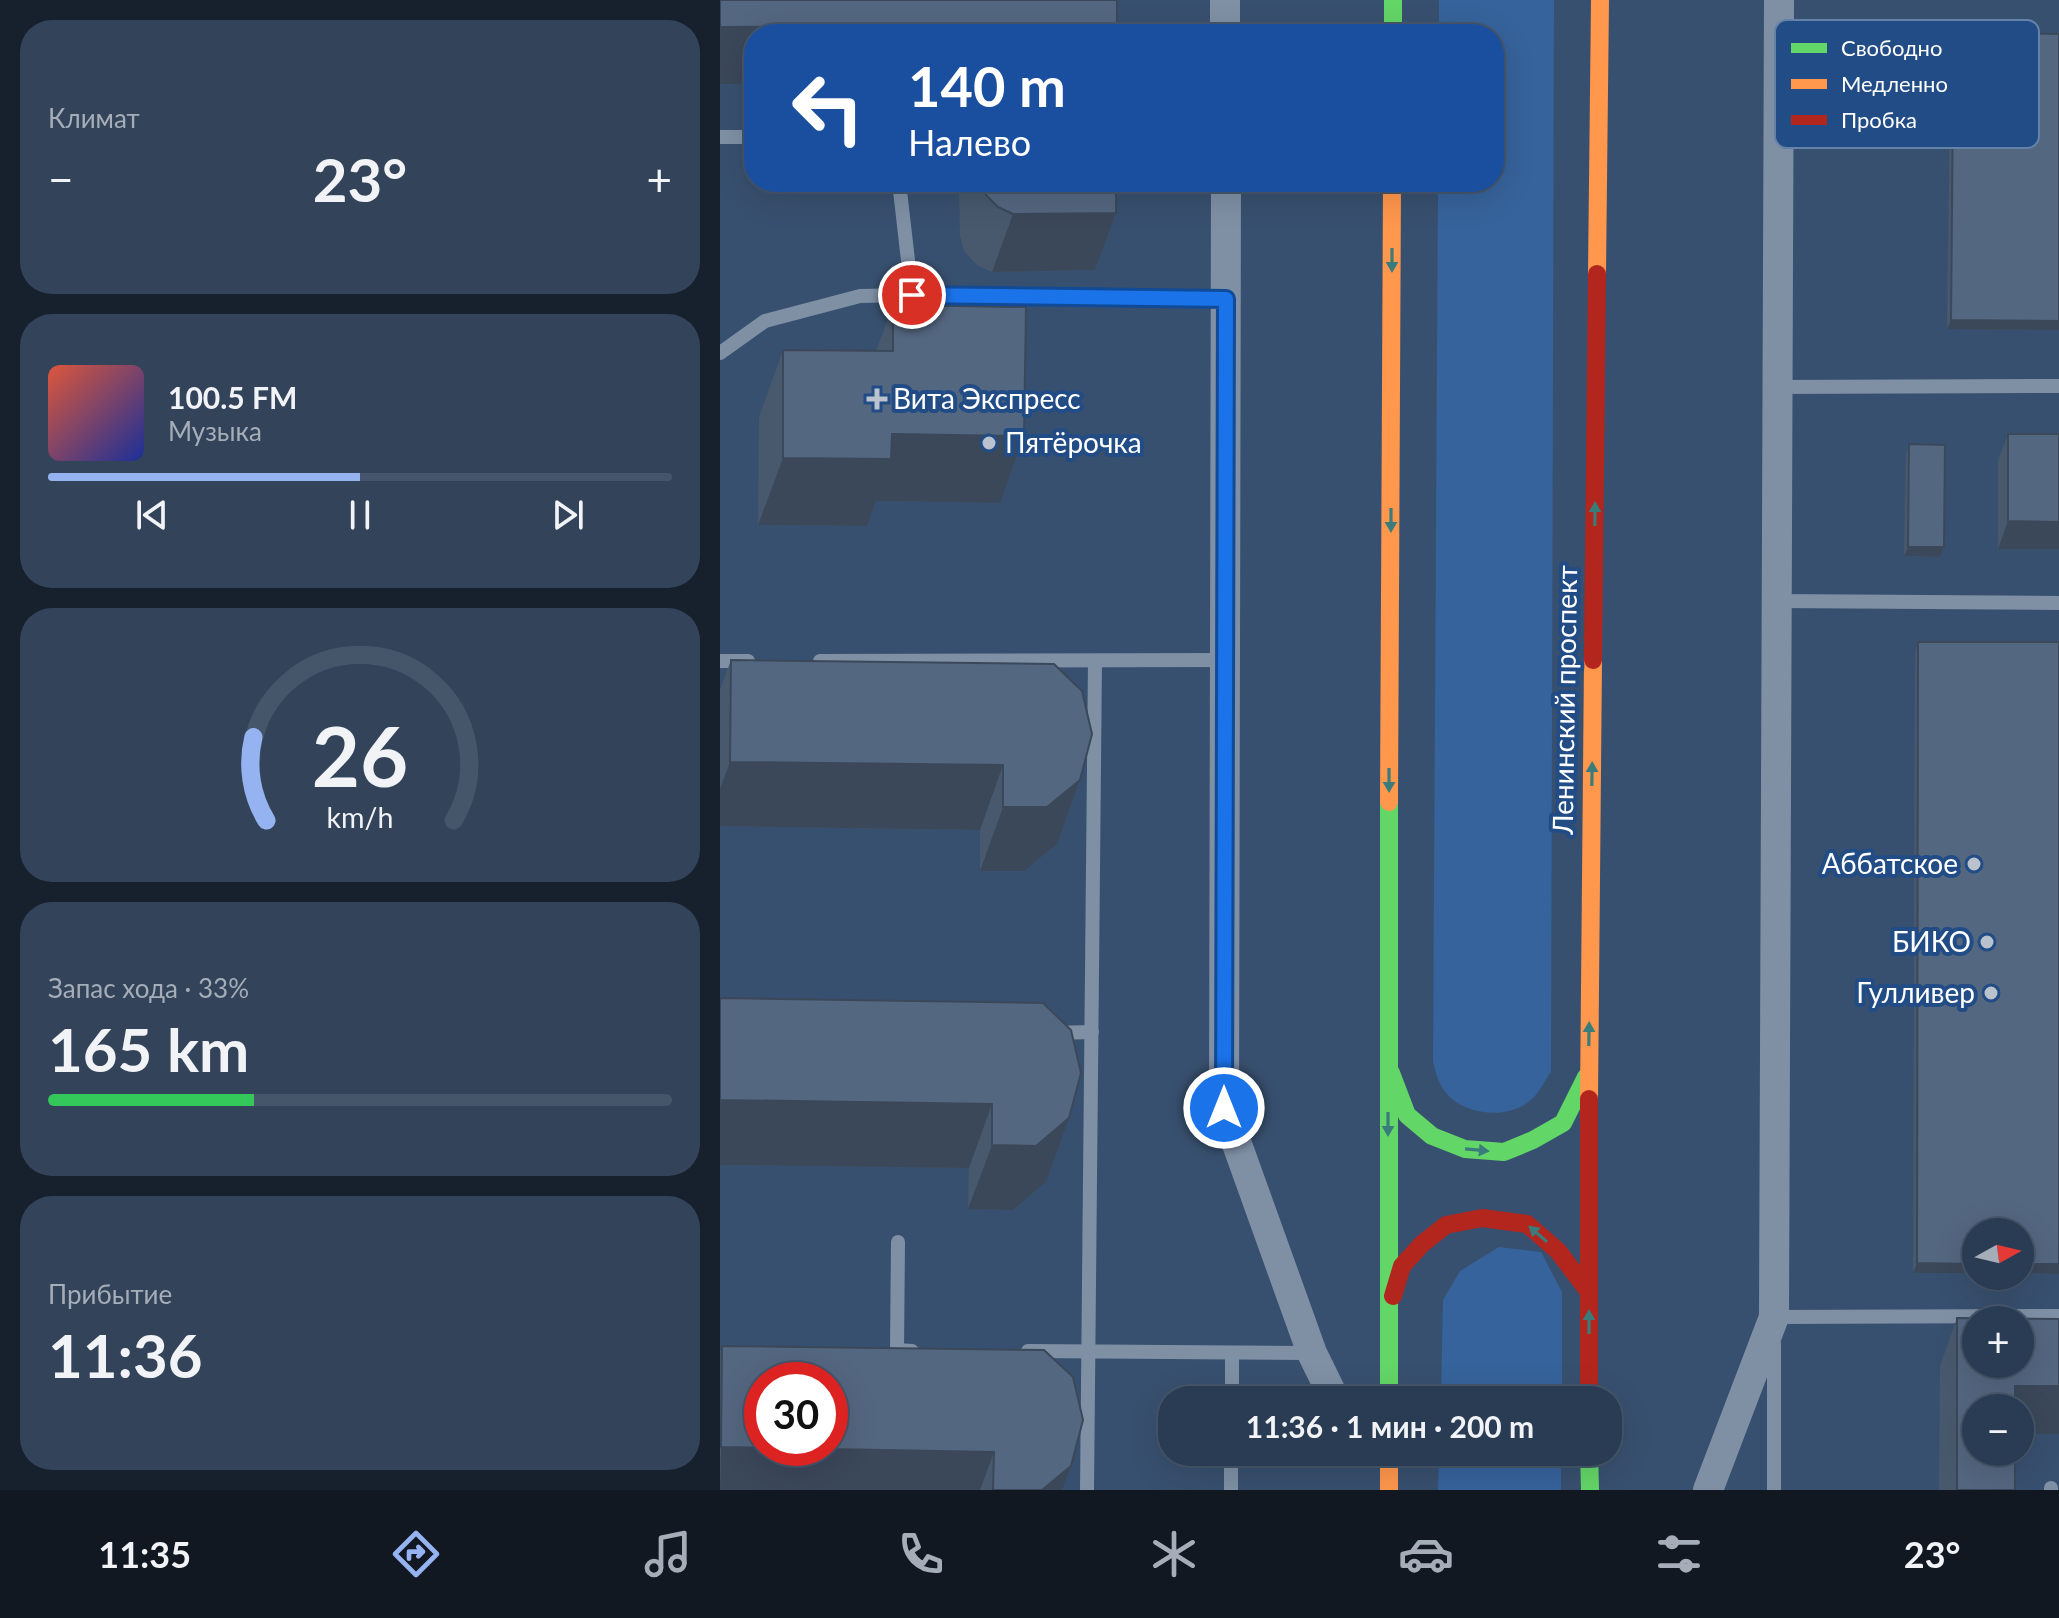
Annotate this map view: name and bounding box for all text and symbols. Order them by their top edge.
legend [1775,20,2039,148]
text: Свободно [1841,34,1942,61]
text: 140 m [908,52,1066,119]
icon: left [776,56,880,160]
text: Медленно [1841,70,1948,97]
text: Климат [48,102,140,134]
text: Пробка [1841,106,1917,133]
text: Налево [908,120,1031,164]
text: 23° [313,143,407,215]
text: − [48,153,74,205]
text: + [646,153,672,205]
one-way arrow [1386,248,1398,273]
pin [878,261,946,329]
icon: arrive [890,273,934,317]
text: 100.5 FM [168,379,297,415]
place label: Вита Экспресс [893,381,1081,415]
marker: Вита Экспресс [868,390,886,408]
text: Музыка [168,415,262,447]
place label: Пятёрочка [1005,425,1142,459]
marker: Пятёрочка [980,434,998,452]
icon: previous [130,493,174,537]
icon: pause [338,493,382,537]
icon: next [546,493,590,537]
one-way arrow [1588,501,1601,526]
one-way arrow [1385,508,1397,533]
street label: Ленинский проспект [1545,565,1583,836]
text: 26 [312,705,408,805]
one-way arrow [1586,761,1598,786]
one-way arrow [1383,768,1395,793]
text: km/h [327,800,393,834]
place label: Аббатское [1822,846,1958,880]
marker: Аббатское [1965,855,1983,873]
place label: БИКО [1892,924,1971,958]
marker: БИКО [1978,933,1996,951]
text: Запас хода · 33% [48,972,249,1004]
place label: Гулливер [1856,975,1975,1009]
marker: Гулливер [1982,984,2000,1002]
text: 165 km [48,1013,249,1085]
one-way arrow [1583,1021,1596,1046]
position arrow [1182,1066,1266,1150]
one-way arrow [1382,1112,1394,1137]
one-way arrow [1465,1144,1490,1157]
north arrow [1962,1218,2034,1290]
map controls [1962,1218,2034,1466]
one-way arrow [1529,1225,1548,1243]
text: Прибытие [48,1278,172,1310]
button: + [1962,1306,2034,1378]
one-way arrow [1583,1309,1595,1334]
text: 11:36 [48,1319,203,1391]
speed limit sign: 30 [744,1362,848,1466]
button: − [1962,1394,2034,1466]
text: 11:36 · 1 мин · 200 m [1246,1408,1534,1444]
icon: directions [388,1526,444,1582]
icon: music [640,1526,696,1582]
icon: phone [893,1526,949,1582]
icon: climate [1146,1526,1202,1582]
icon: car [1398,1526,1454,1582]
icon: filters [1651,1526,1707,1582]
text: 11:35 [98,1532,191,1576]
text: 23° [1904,1532,1961,1576]

